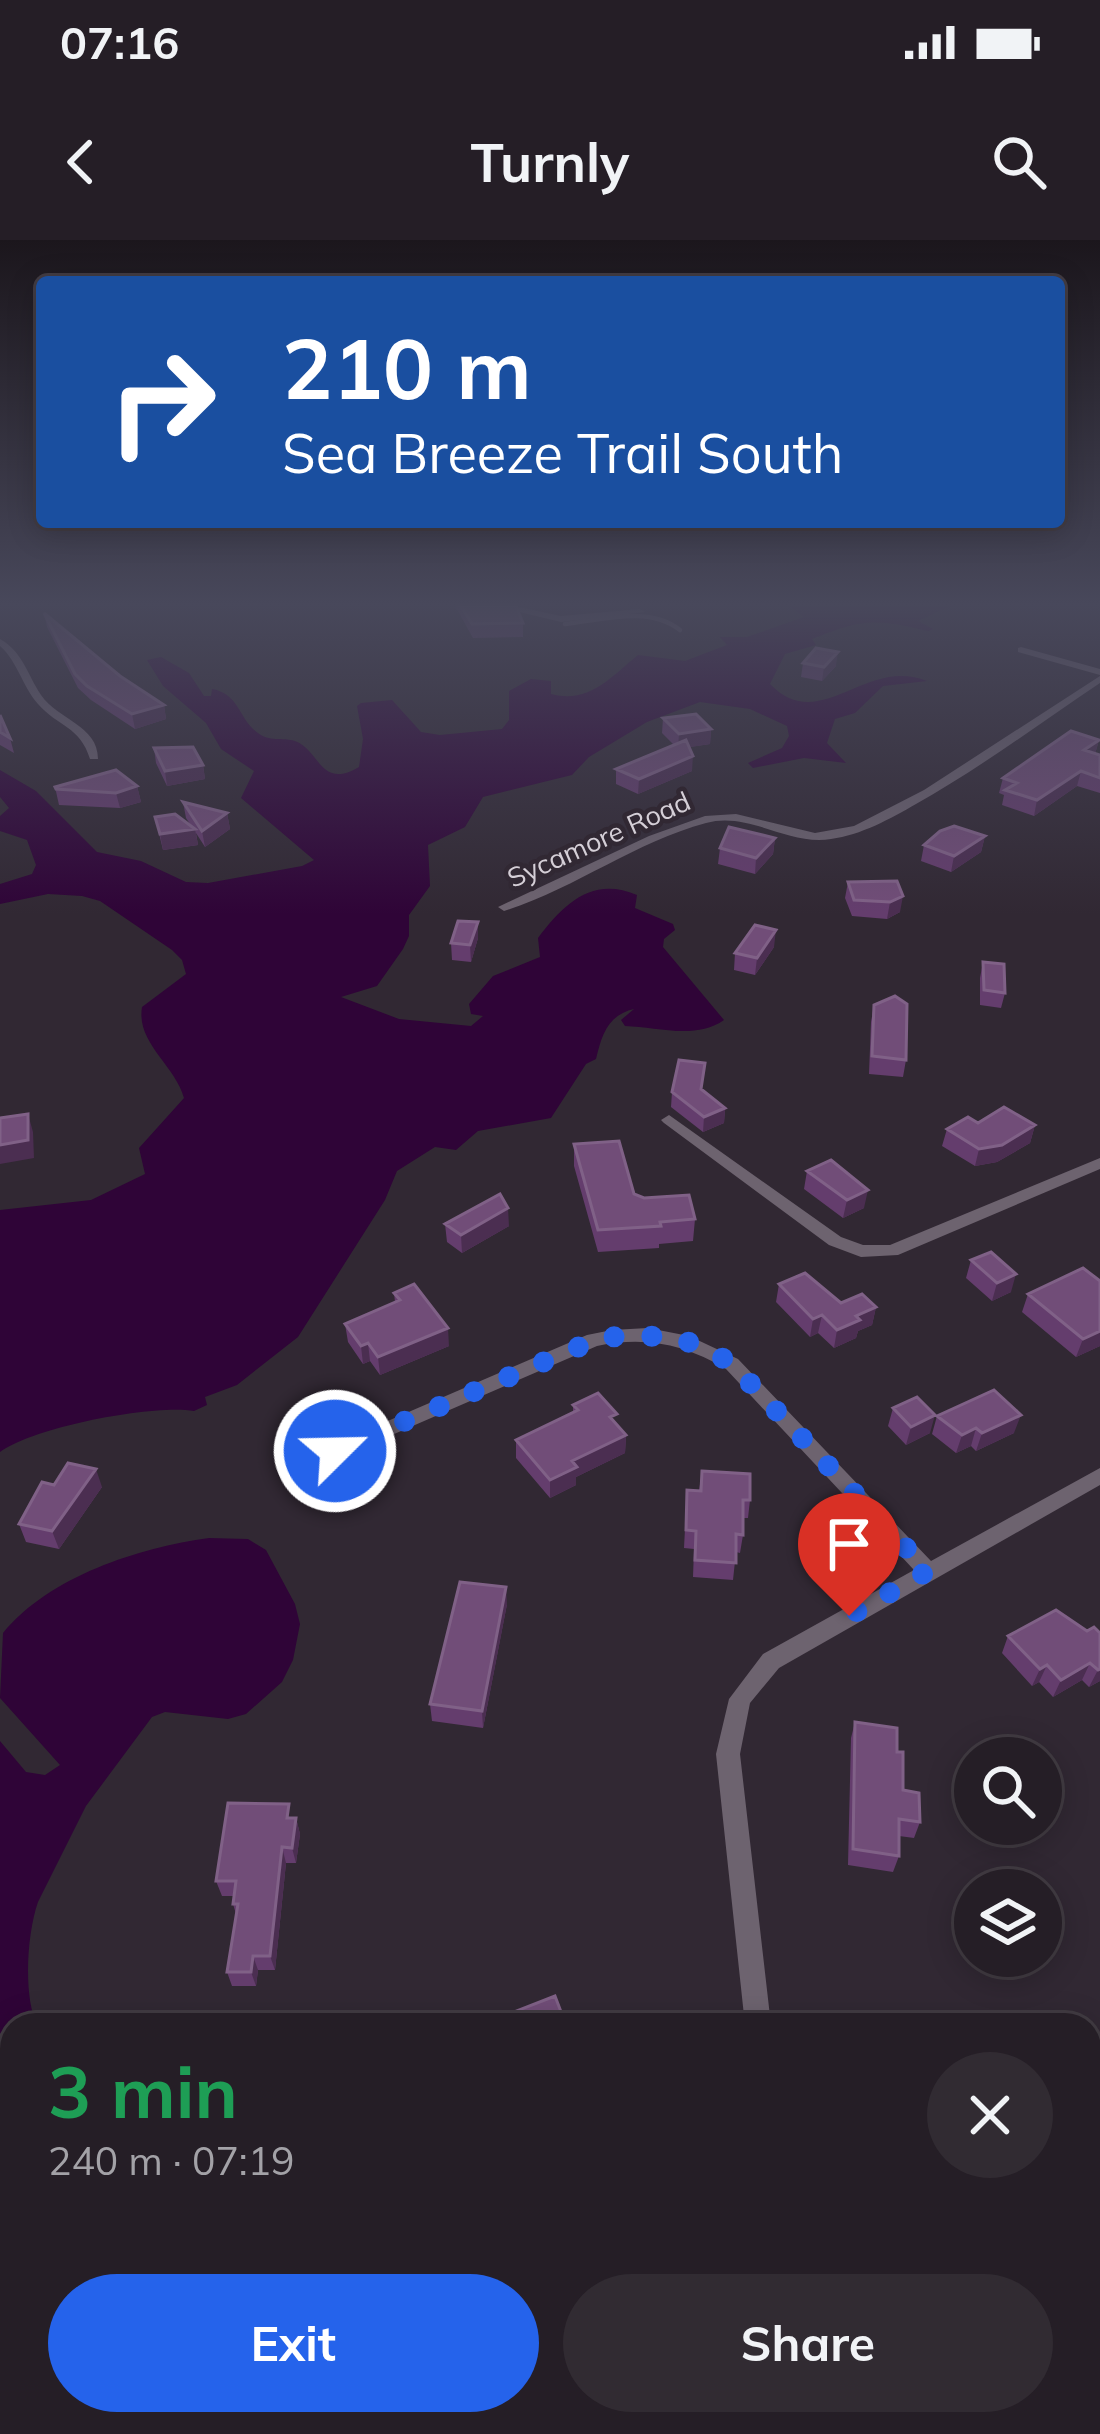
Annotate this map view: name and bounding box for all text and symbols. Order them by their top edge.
text: 07:16 [60,14,179,70]
text: Turnly [471,128,629,196]
icon: back [48,129,114,195]
icon: search [986,129,1052,195]
text: 210 m [282,315,532,420]
icon: right [84,324,240,480]
text: Sea Breeze Trail South [282,419,843,487]
street label: Sycamore Road [502,784,695,895]
position arrow [272,1388,398,1514]
pin [798,1493,900,1616]
icon: arrive [816,1511,882,1577]
map controls [954,1737,1062,1977]
button: search [954,1737,1062,1845]
button: layers [954,1869,1062,1977]
text: 3 min [48,2046,238,2136]
button: close [927,2052,1053,2178]
text: 240 m · 07:19 [48,2136,294,2185]
button: Exit [48,2274,539,2412]
button: Share [563,2274,1053,2412]

